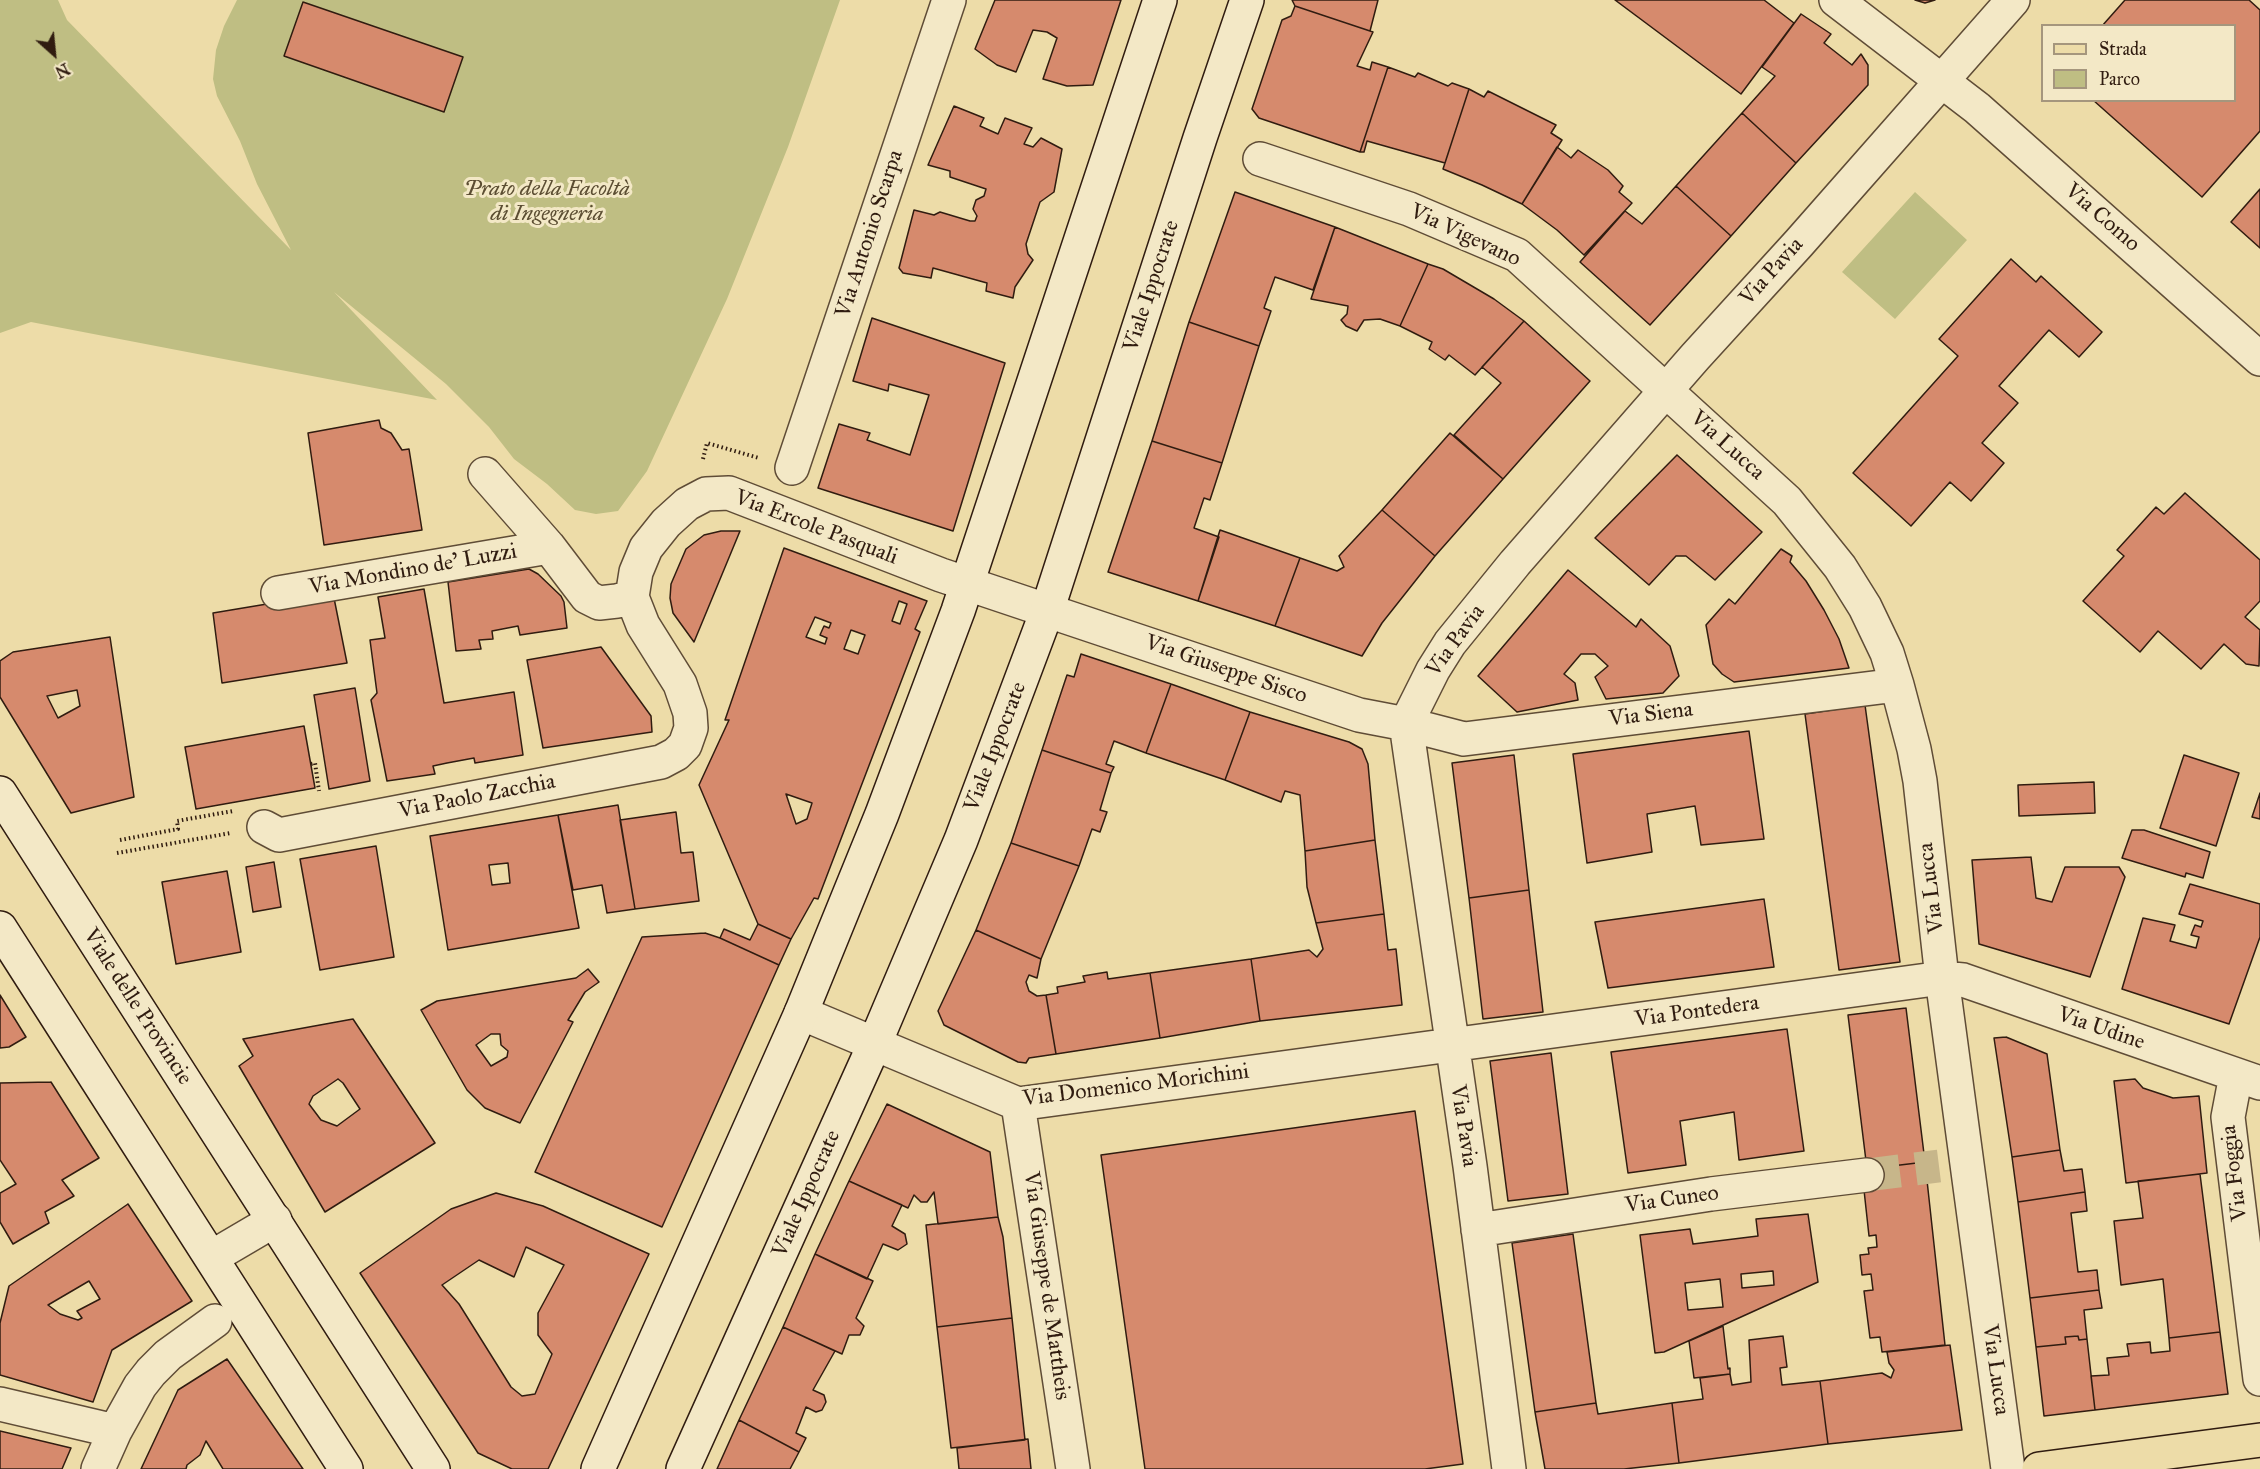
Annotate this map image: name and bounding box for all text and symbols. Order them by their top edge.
north arrow [24,24,84,84]
legend [2041,24,2236,102]
text: Strada [2099,38,2147,60]
text: N [52,59,73,82]
text: Parco [2099,68,2140,90]
street label: Via Antonio Scarpa [830,147,910,321]
park label: Prato della Facoltà di Ingegneria [464,177,630,228]
street label: Via Como [2059,178,2145,258]
street label: Via Vigevano [1406,199,1524,273]
street label: Viale Ippocrate [1118,217,1186,355]
street label: Via Pavia [1735,232,1809,312]
street label: Via Lucca [1684,406,1770,486]
street label: Via Ercole Pasquali [731,485,901,571]
street label: Via Mondino de' Luzzi [307,539,519,601]
street label: Via Pavia [1421,600,1491,682]
street label: Via Giuseppe Sisco [1142,630,1310,710]
street label: Viale Ippocrate [959,679,1033,815]
street label: Via Siena [1608,697,1694,733]
street label: Via Paolo Zacchia [396,769,558,825]
street label: Via Lucca [1913,841,1951,935]
street label: Viale delle Provincie [77,924,197,1090]
street label: Via Pontedera [1633,990,1761,1034]
street label: Via Udine [2054,1002,2148,1056]
street label: Via Domenico Morichini [1021,1059,1251,1113]
street label: Via Pavia [1443,1083,1483,1169]
street label: Via Foggia [2216,1124,2254,1222]
street label: Viale Ippocrate [767,1126,847,1262]
street label: Via Giuseppe de Mattheis [1017,1170,1075,1402]
street label: Via Cuneo [1623,1180,1721,1220]
street label: Via Lucca [1976,1323,2014,1417]

